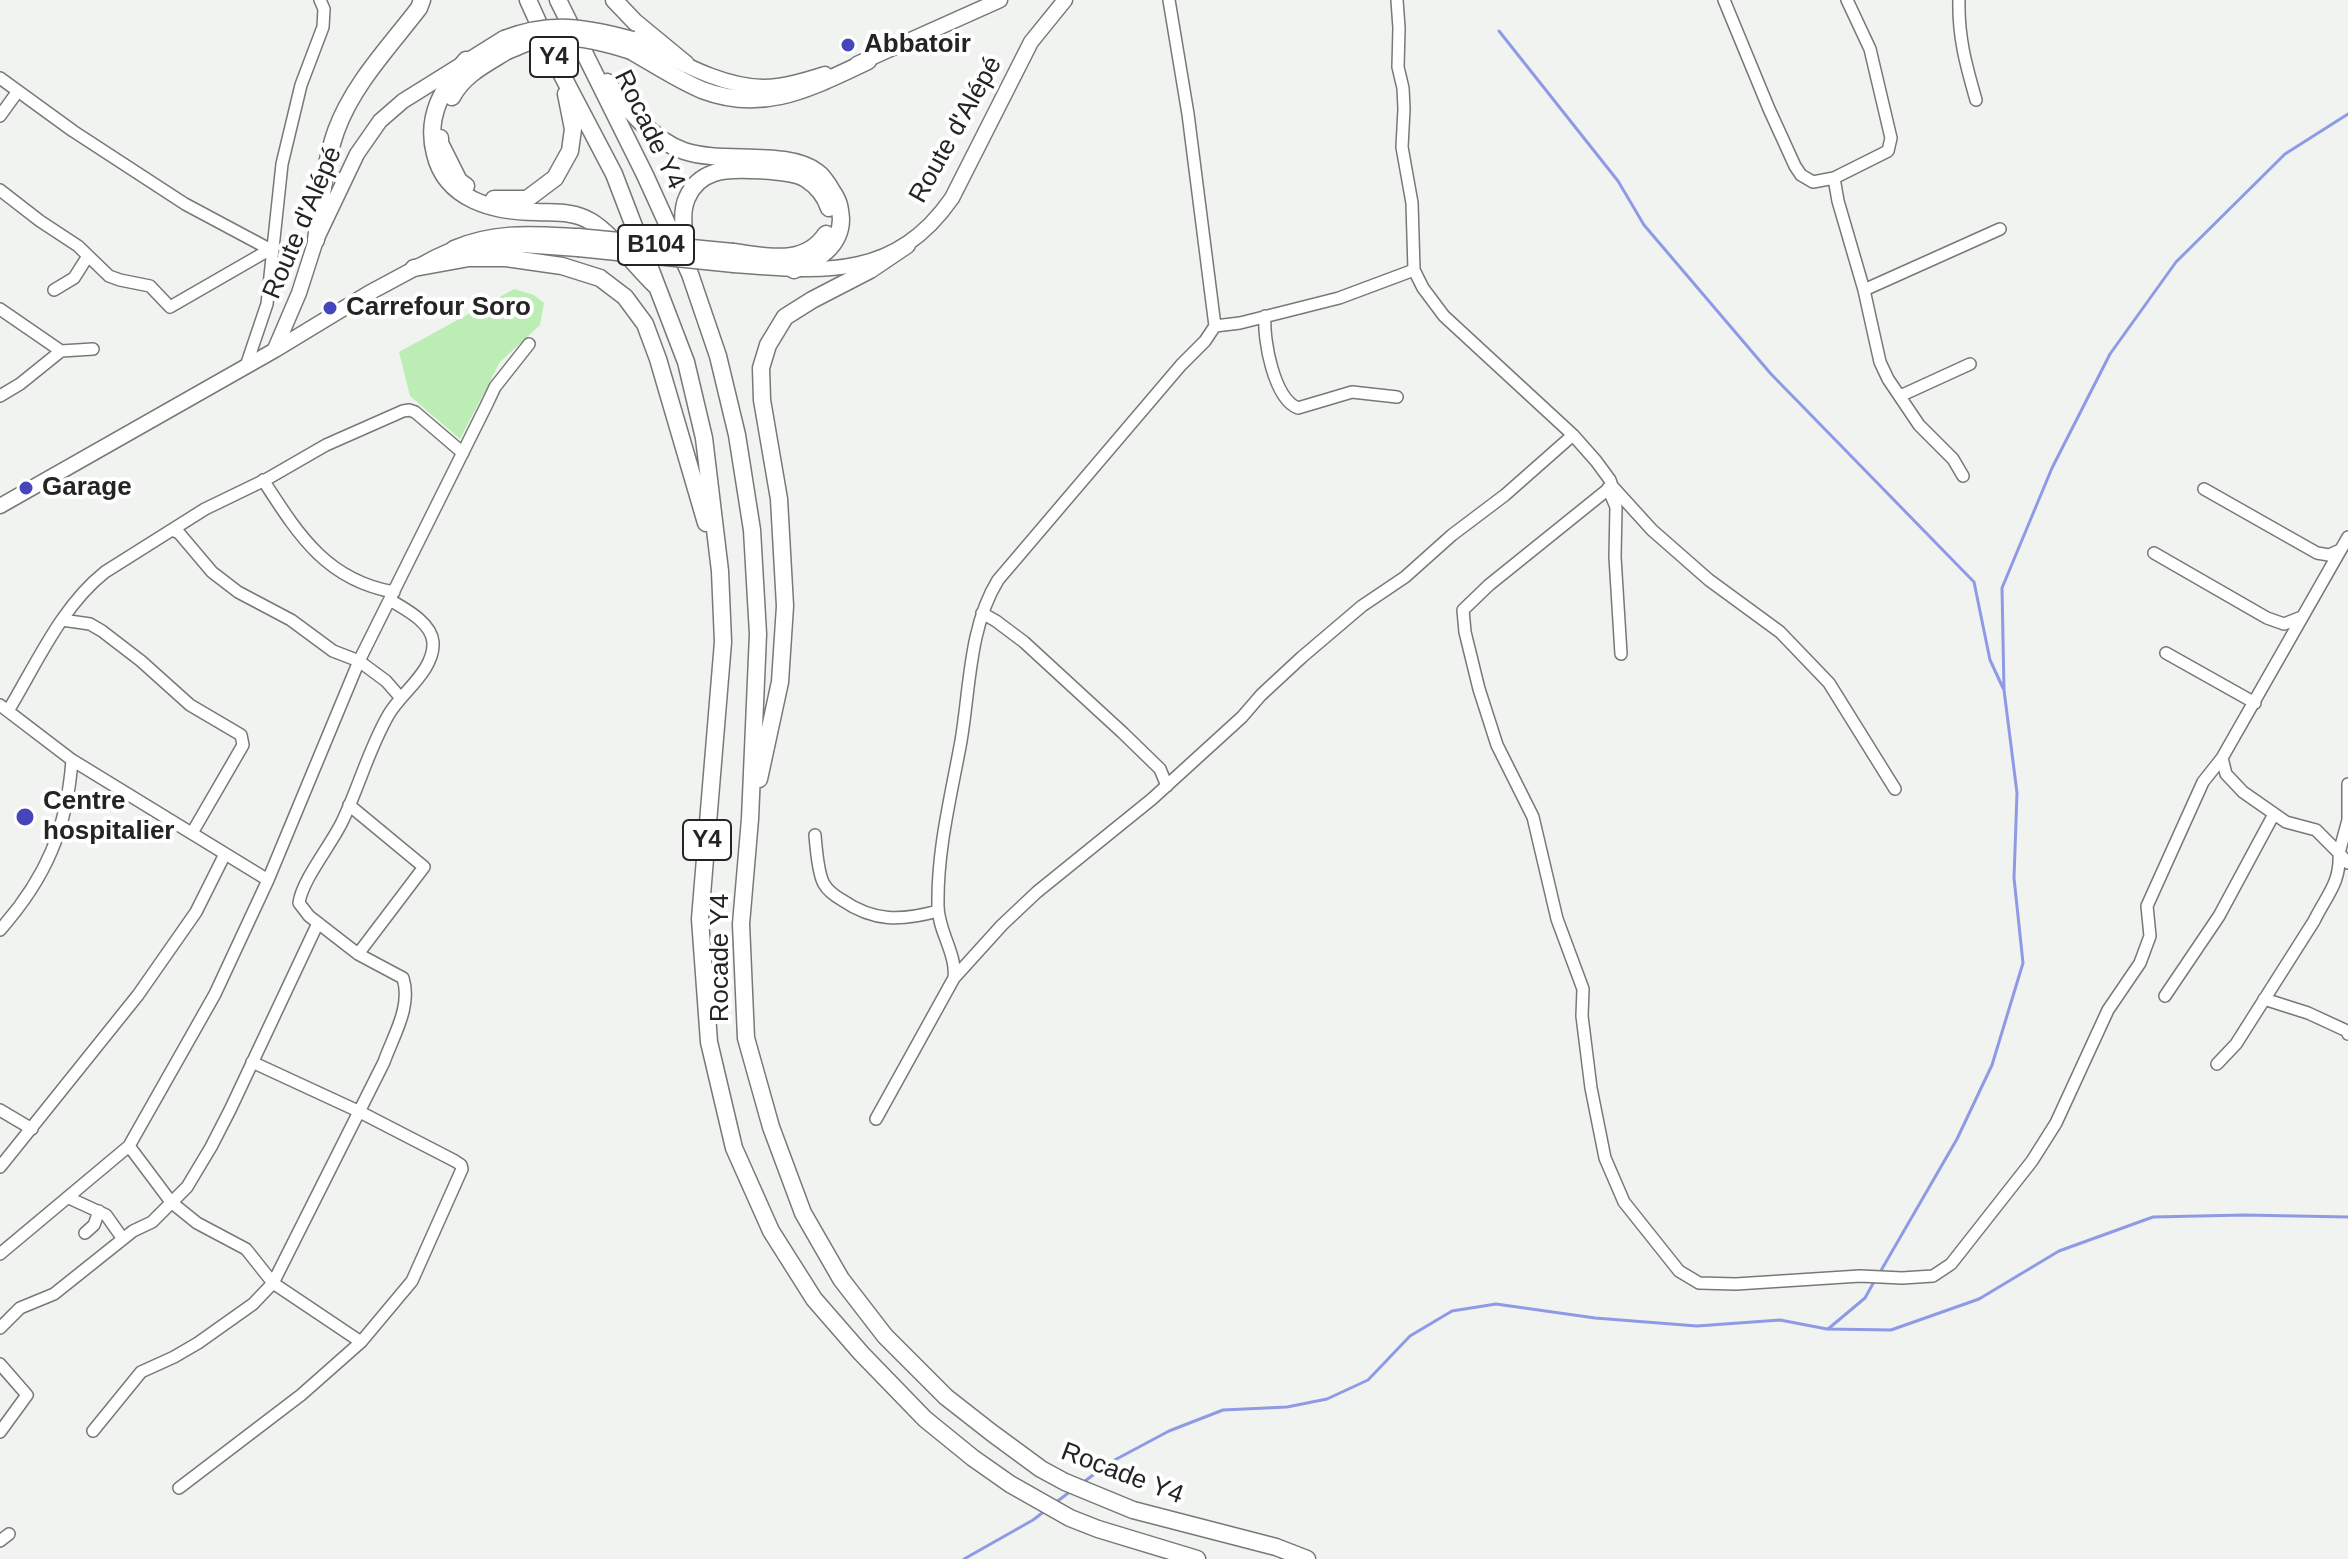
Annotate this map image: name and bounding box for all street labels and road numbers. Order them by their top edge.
road number: Y4 [530,37,578,77]
street label: Route d'Alépé [903,51,1009,209]
street label: Rocade Y4 [607,65,691,195]
street label: Route d'Alépé [257,142,349,304]
road number: B104 [618,225,694,265]
road number: Y4 [683,820,731,860]
street label: Rocade Y4 [705,894,737,1022]
street label: Rocade Y4 [1056,1436,1188,1512]

